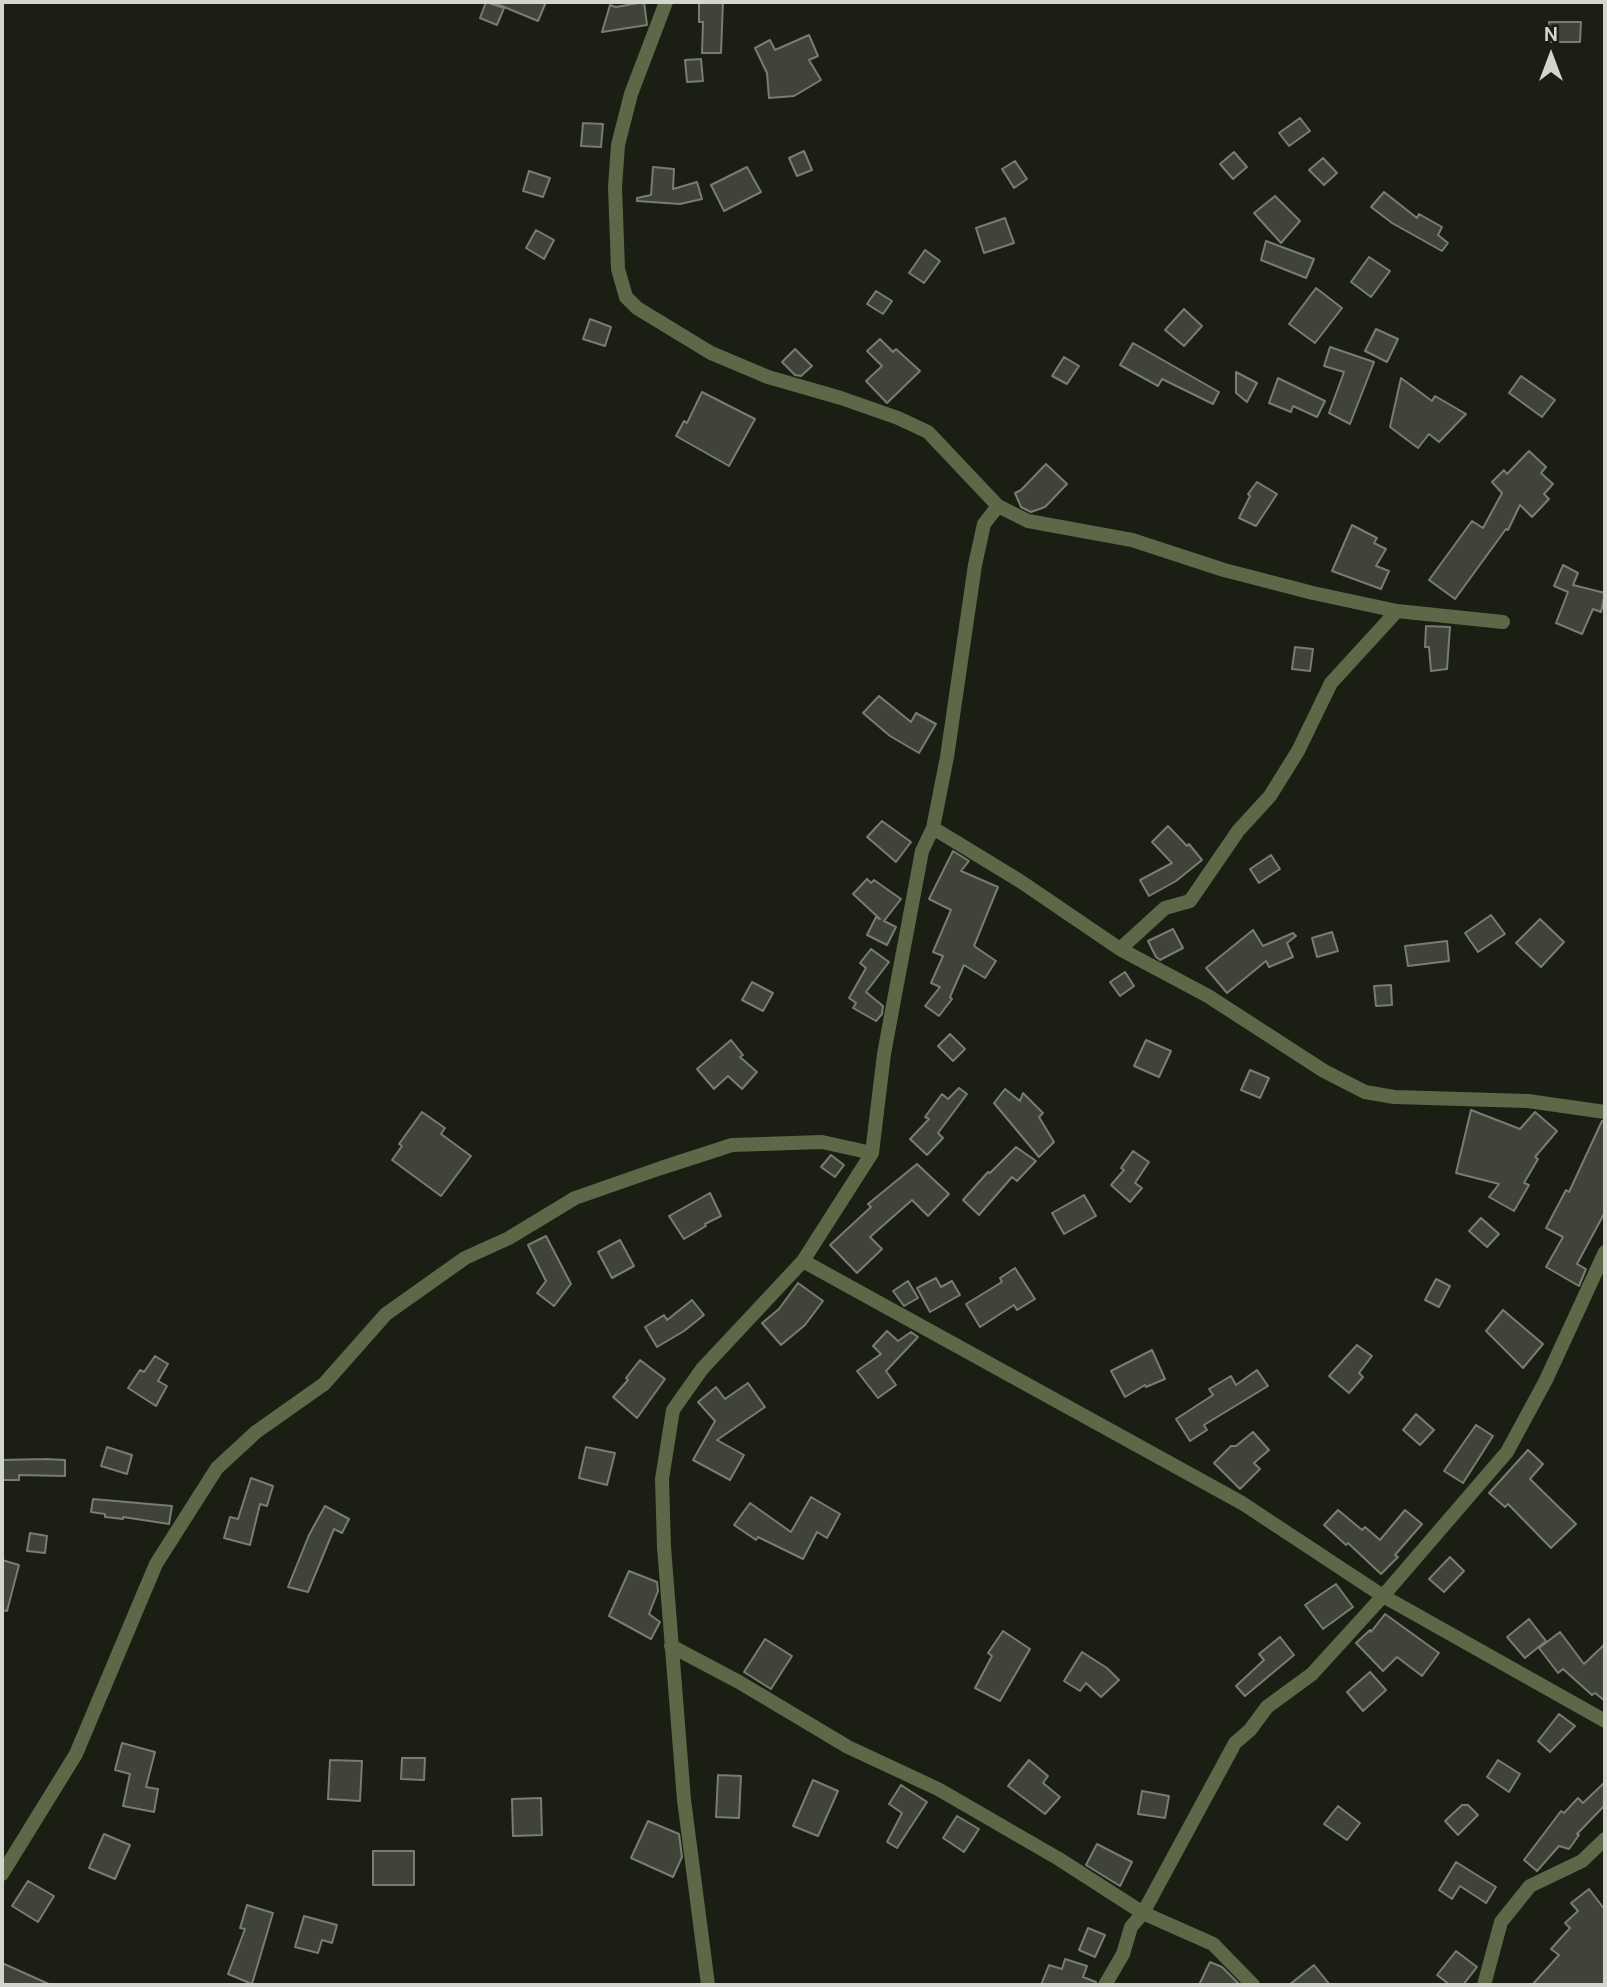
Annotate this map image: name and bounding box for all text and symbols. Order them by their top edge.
north arrow [1516,21,1586,91]
text: N [1544,22,1558,47]

